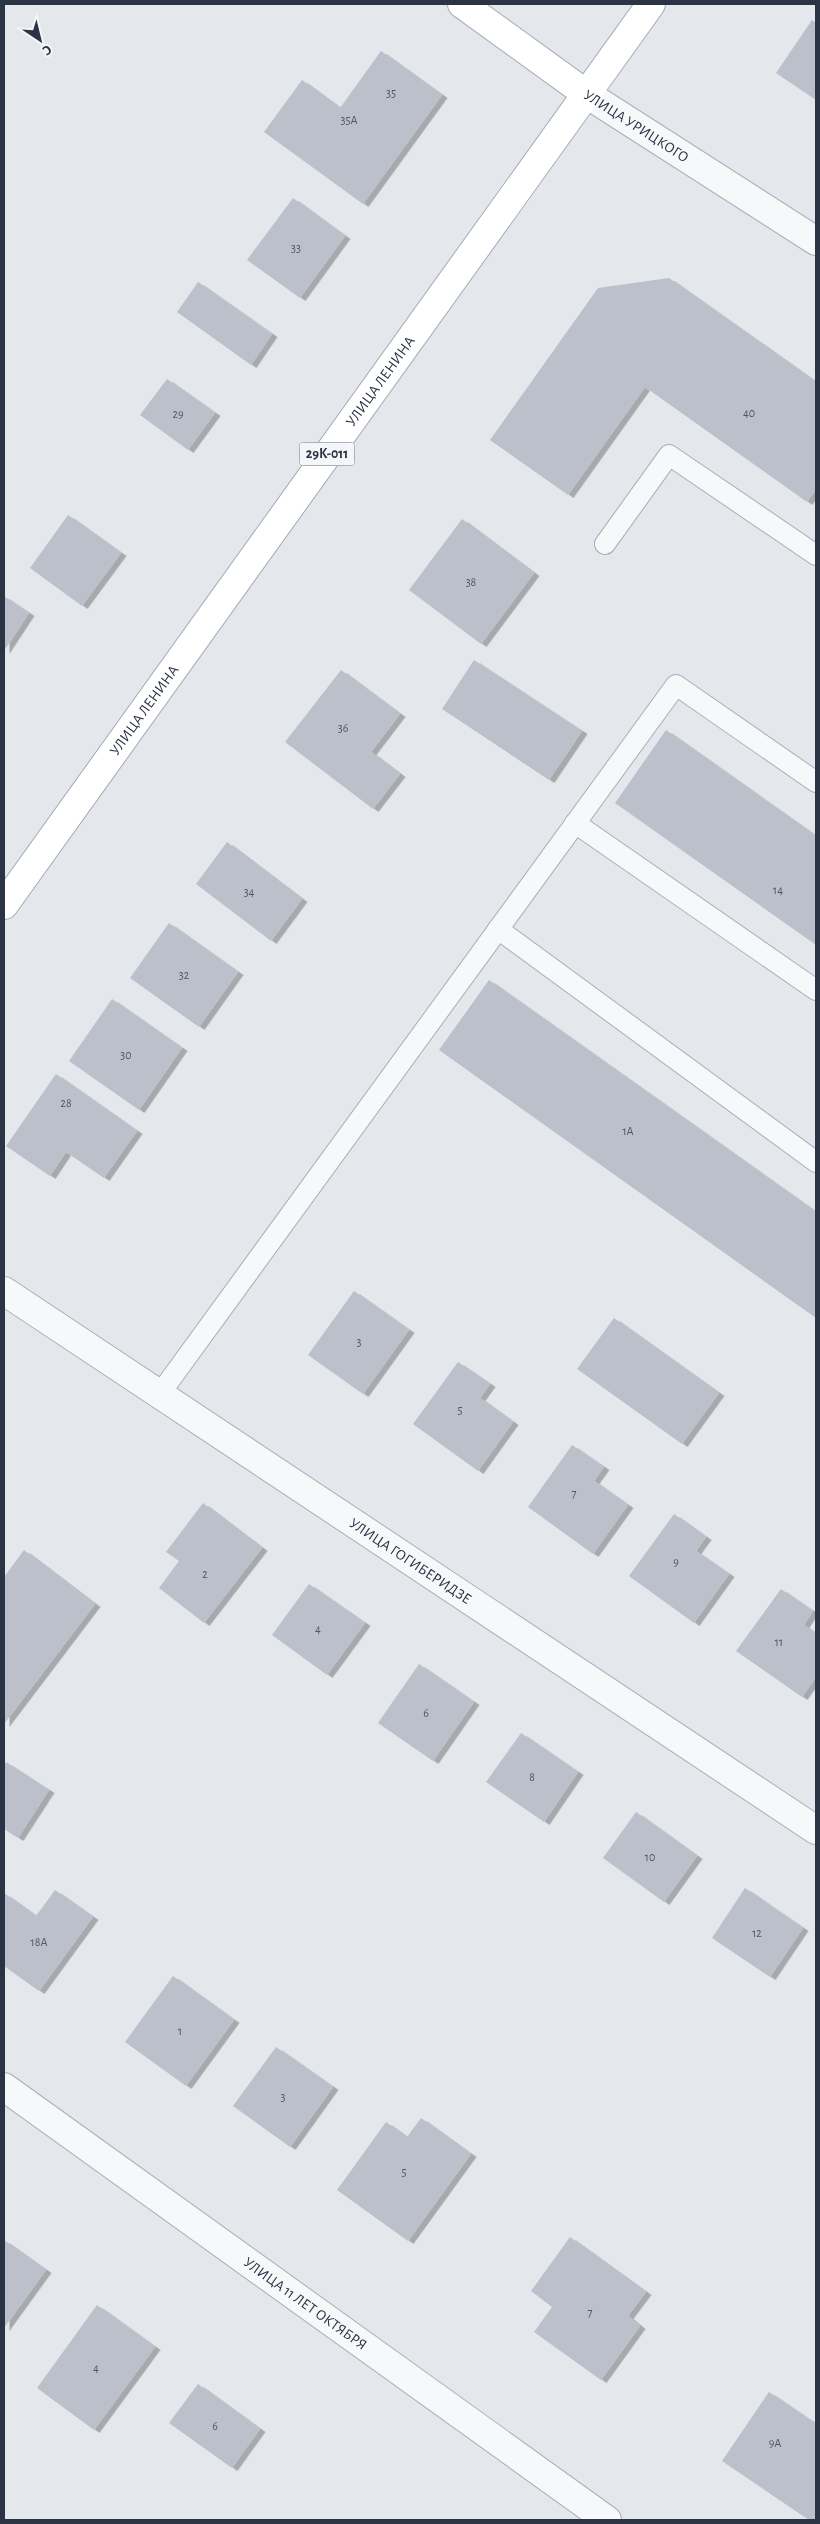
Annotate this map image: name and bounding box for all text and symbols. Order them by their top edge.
north arrow [15,15,65,65]
text: С [39,42,54,58]
house number: 35 [386,87,396,99]
street label: УЛИЦА УРИЦКОГО [581,87,692,165]
house number: 35А [340,114,358,126]
house number: 33 [291,242,301,254]
street label: УЛИЦА ЛЕНИНА [343,333,418,429]
house number: 40 [743,407,755,419]
house number: 29 [172,408,184,420]
road number: 29К-011 [300,442,354,466]
house number: 38 [466,576,477,588]
street label: УЛИЦА ЛЕНИНА [107,662,181,758]
house number: 36 [338,722,349,734]
house number: 14 [773,884,783,896]
house number: 34 [244,886,255,898]
house number: 32 [179,969,190,981]
house number: 30 [120,1049,132,1061]
house number: 28 [60,1097,72,1109]
house number: 1А [622,1125,634,1137]
house number: 3 [357,1336,362,1348]
house number: 5 [457,1404,463,1416]
house number: 7 [571,1487,577,1499]
street label: УЛИЦА ГОГИБЕРИДЗЕ [347,1515,474,1607]
house number: 9 [673,1556,679,1568]
house number: 2 [202,1568,208,1580]
house number: 4 [315,1623,321,1635]
house number: 11 [775,1636,783,1648]
house number: 6 [423,1707,429,1719]
house number: 8 [529,1771,535,1783]
house number: 10 [645,1851,655,1863]
house number: 12 [752,1927,762,1939]
house number: 18А [31,1936,47,1948]
house number: 1 [178,2025,182,2037]
house number: 3 [281,2091,286,2103]
house number: 5 [401,2166,407,2178]
street label: УЛИЦА 11 ЛЕТ ОКТЯБРЯ [241,2254,370,2353]
house number: 7 [587,2306,593,2318]
house number: 4 [93,2362,99,2374]
house number: 6 [212,2420,218,2432]
house number: 9А [769,2437,781,2449]

